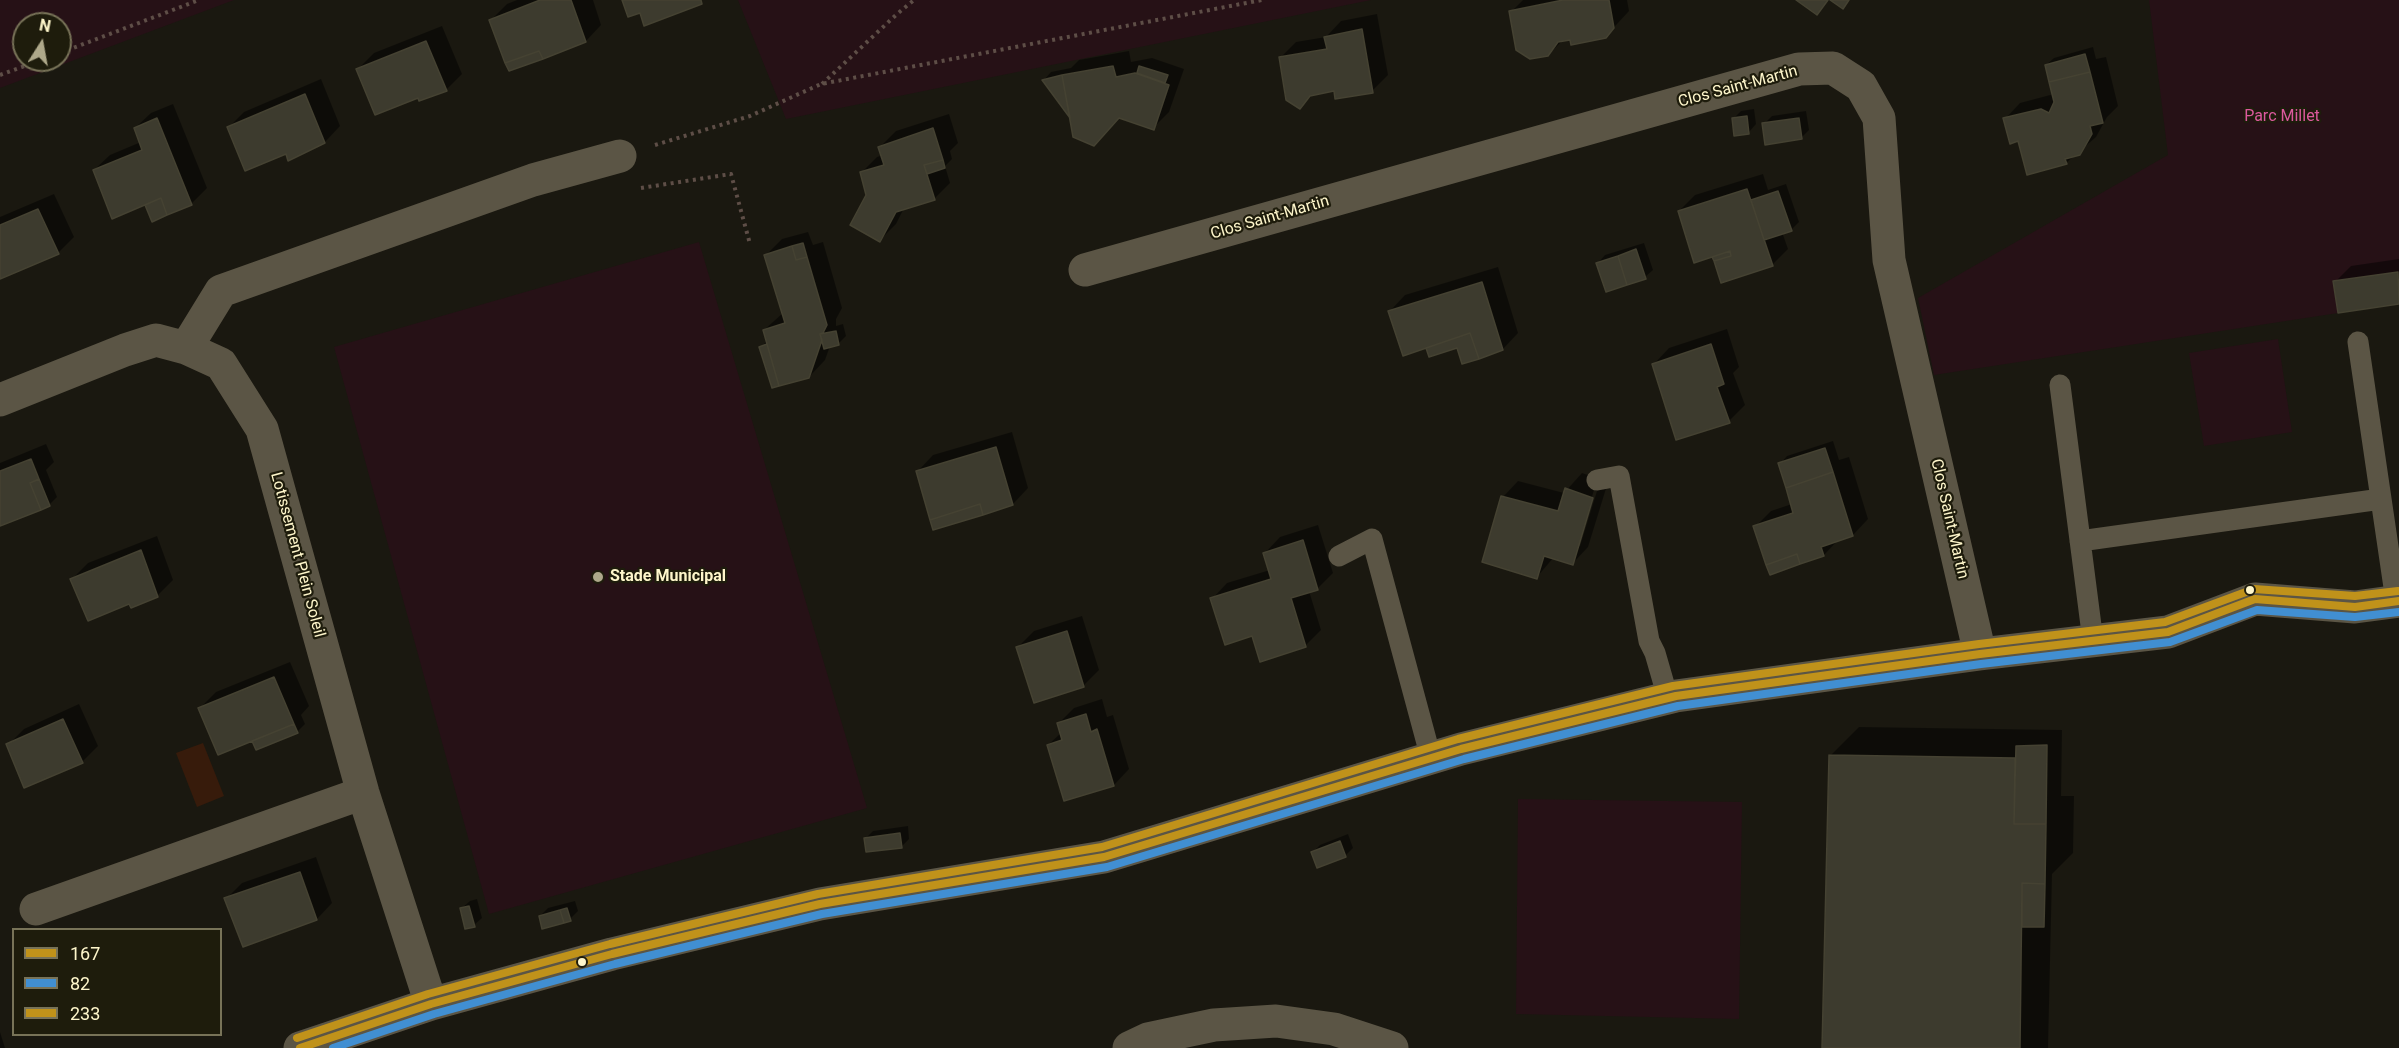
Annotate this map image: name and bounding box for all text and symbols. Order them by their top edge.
north arrow [12,12,72,72]
text: N [38,15,52,36]
street label: Clos Saint-Martin [1676,62,1800,112]
park label: Parc Millet [2244,107,2320,127]
street label: Clos Saint-Martin [1208,192,1332,244]
street label: Clos Saint-Martin [1926,457,1972,581]
street label: Lotissement Plein Soleil [266,470,328,640]
place label: Stade Municipal [610,567,726,587]
marker: Stade Municipal [591,570,605,584]
unlabelled marker [2244,584,2256,596]
legend [12,928,222,1036]
text: 167 [70,943,100,964]
unlabelled marker [576,956,588,968]
text: 82 [70,973,90,994]
text: 233 [70,1003,100,1024]

